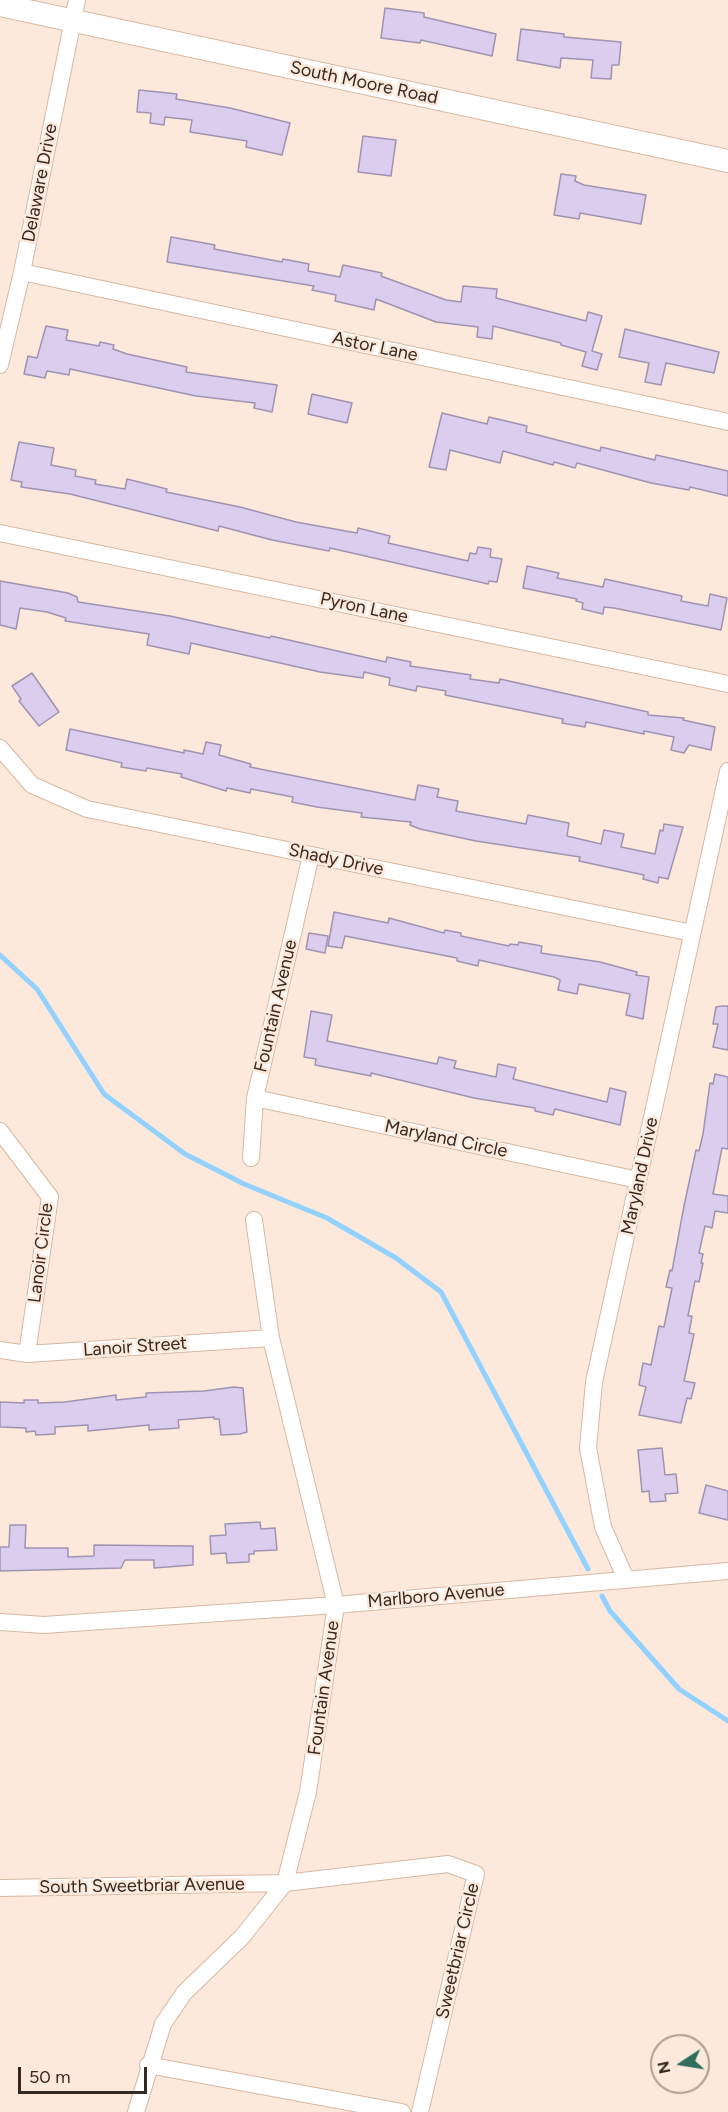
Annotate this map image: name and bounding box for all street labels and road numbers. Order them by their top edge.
street label: South Moore Road [288,57,440,109]
street label: Delaware Drive [18,122,62,244]
street label: Astor Lane [330,327,420,367]
street label: Pyron Lane [318,588,410,628]
street label: Shady Drive [287,839,385,881]
street label: Fountain Avenue [250,937,302,1075]
street label: Maryland Circle [383,1115,509,1163]
street label: Maryland Drive [617,1115,663,1237]
street label: Lanoir Circle [24,1202,58,1304]
street label: Lanoir Street [82,1333,188,1361]
street label: Marlboro Avenue [367,1579,505,1613]
street label: Fountain Avenue [304,1619,344,1757]
street label: South Sweetbriar Avenue [39,1873,245,1899]
street label: Sweetbriar Circle [432,1881,484,2021]

